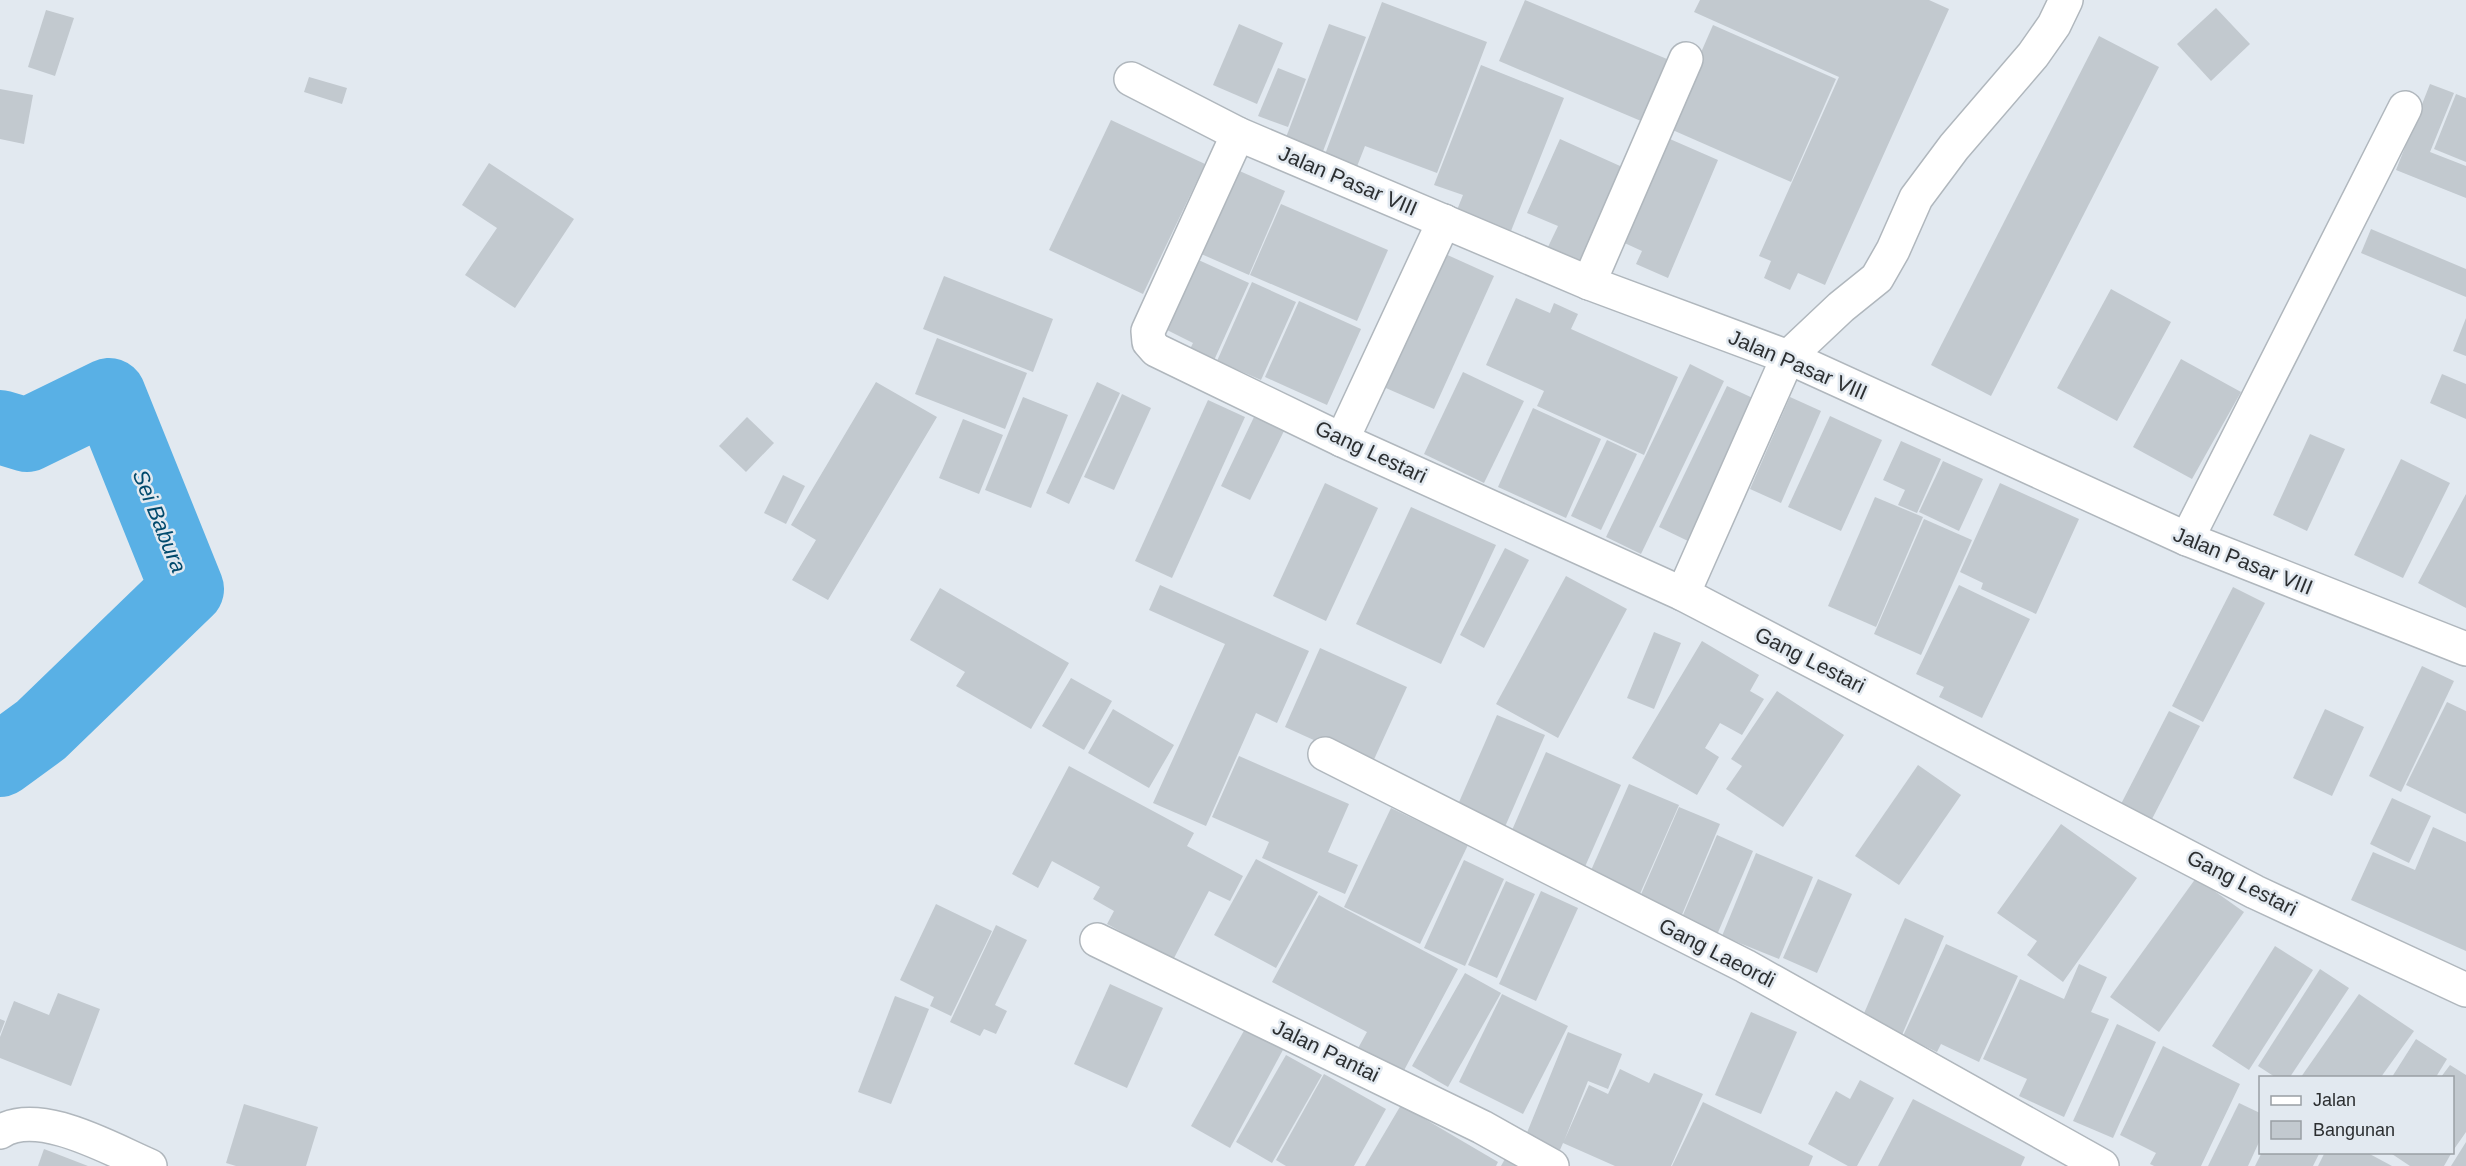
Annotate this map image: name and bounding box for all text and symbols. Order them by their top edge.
street label: Jalan Pasar VIII [1275,141,1421,220]
street label: Jalan Pasar VIII [1725,325,1871,404]
street label: Gang Lestari [1312,416,1431,487]
water label: Sei Babura [128,466,192,576]
street label: Jalan Pasar VIII [2170,522,2316,599]
street label: Gang Lestari [1751,622,1869,697]
street label: Gang Lestari [2183,845,2301,920]
street label: Gang Laeordi [1655,913,1779,992]
street label: Jalan Pantai [1269,1015,1383,1086]
legend [2259,1076,2454,1154]
text: Jalan [2313,1090,2356,1110]
text: Bangunan [2313,1120,2395,1140]

